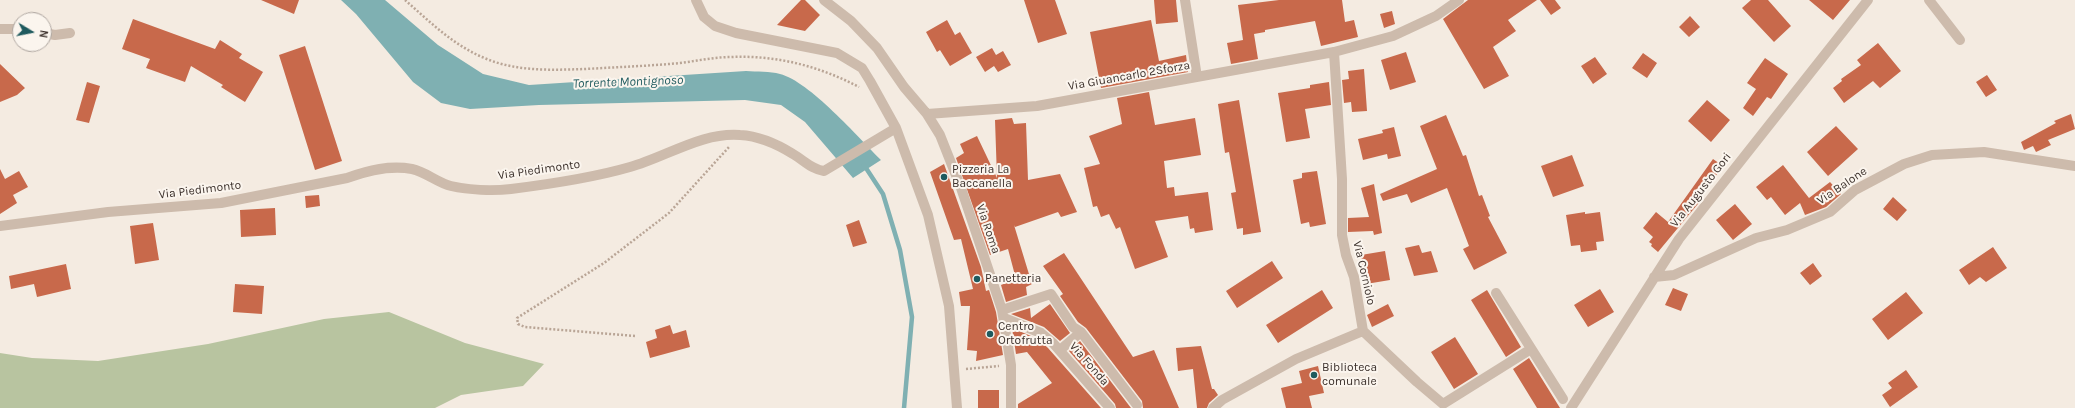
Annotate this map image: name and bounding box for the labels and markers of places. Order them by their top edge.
place label: Pizzeria La Baccanella [952,163,1012,191]
marker: Pizzeria La Baccanella [939,172,949,182]
place label: Panetteria [985,272,1041,286]
marker: Panetteria [972,274,982,284]
place label: Centro Ortofrutta [998,320,1052,348]
marker: Centro Ortofrutta [985,329,995,339]
place label: Biblioteca comunale [1322,361,1377,389]
marker: Biblioteca comunale [1309,370,1319,380]

